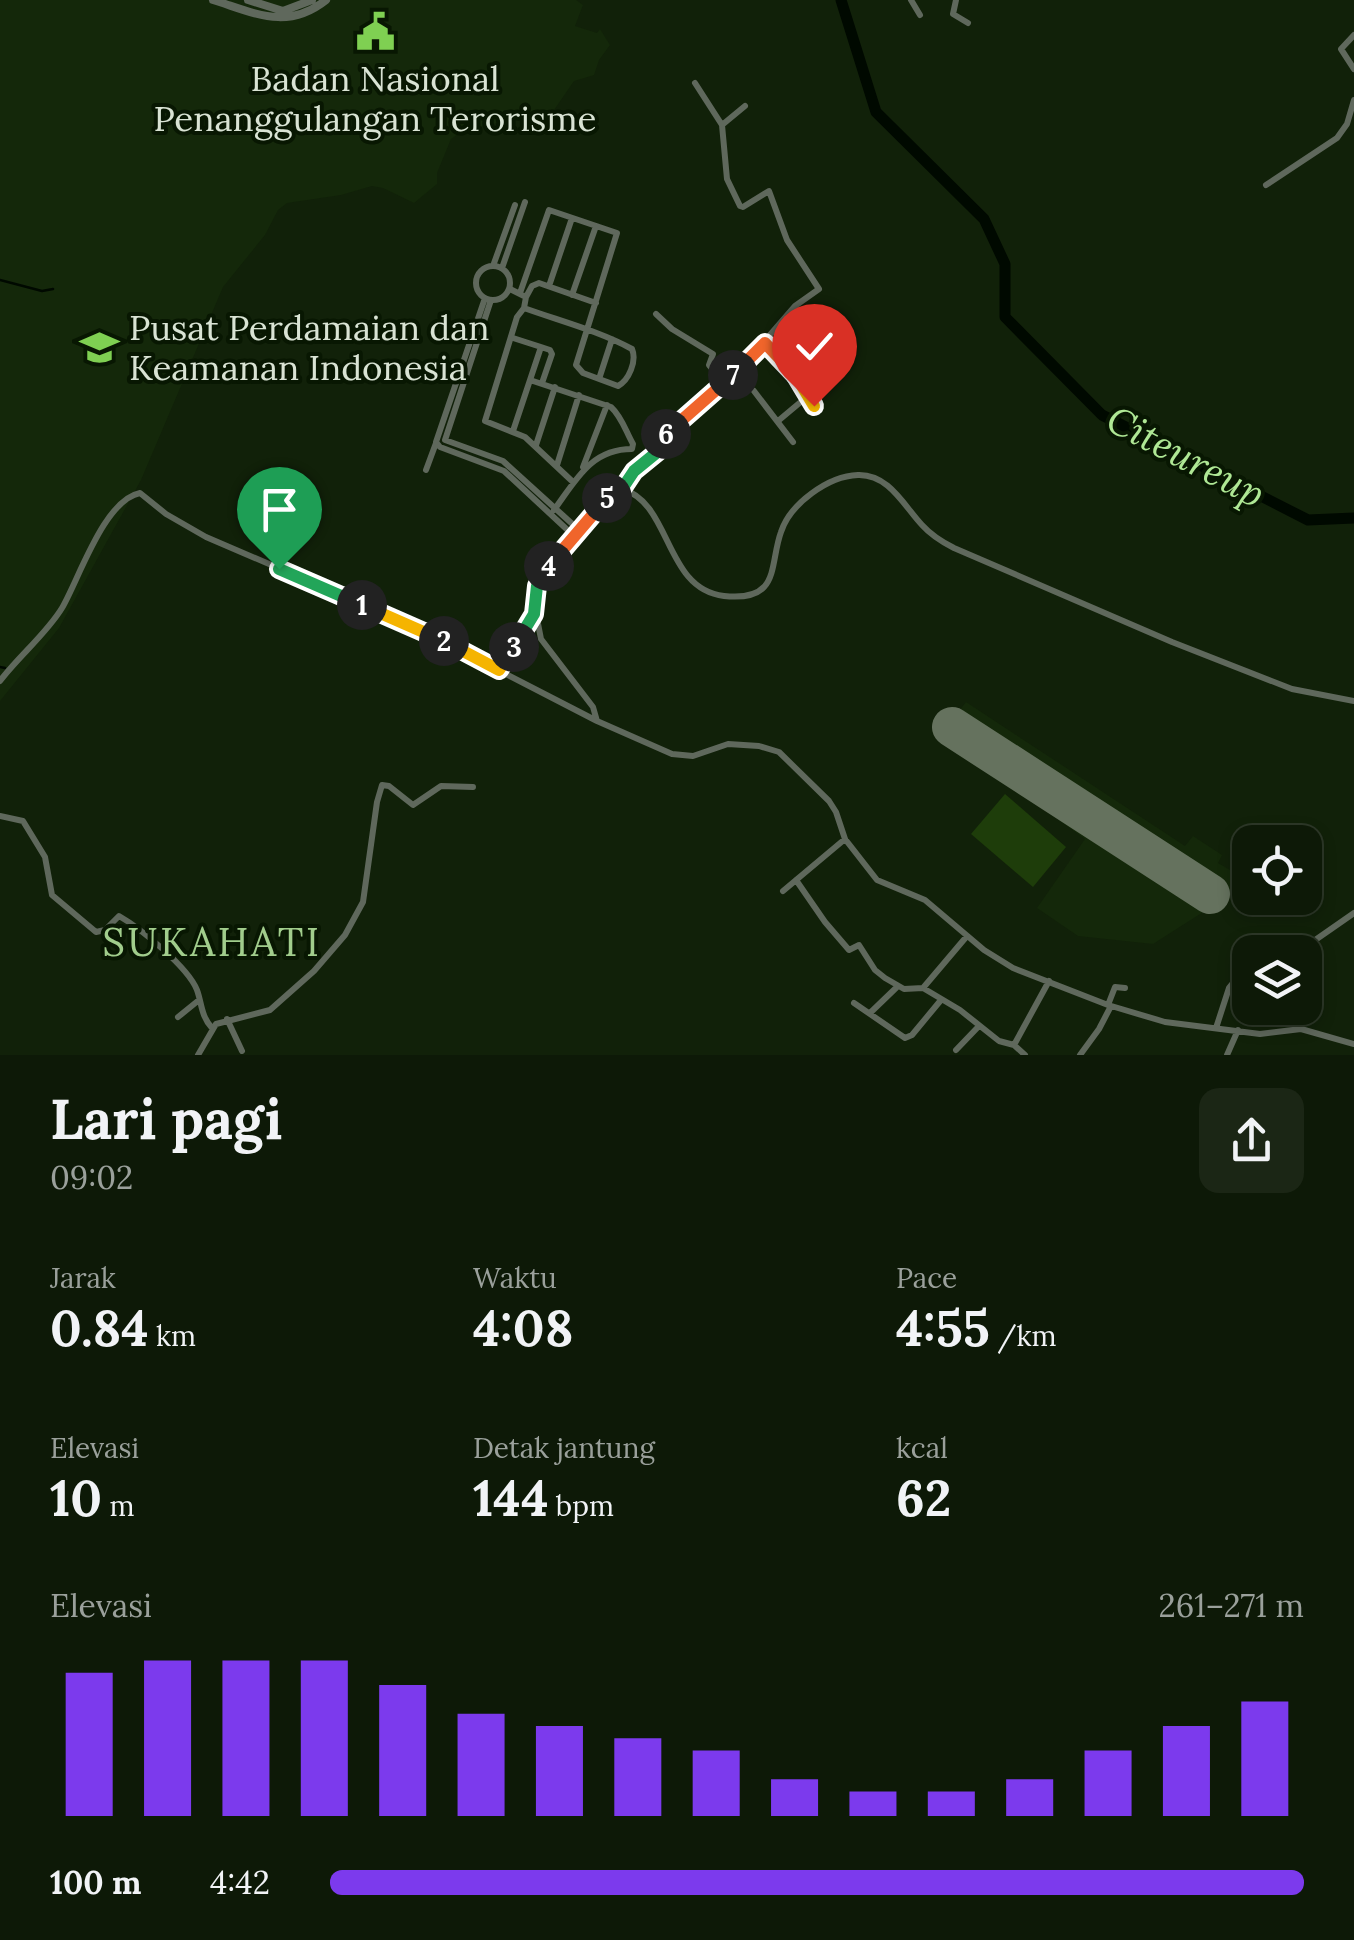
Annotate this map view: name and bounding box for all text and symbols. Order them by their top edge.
public building icon: Badan Nasional Penanggulangan Terorisme [354,10,396,52]
place label: Badan Nasional Penanggulangan Terorisme [153,56,597,141]
pin [772,304,857,407]
place label: Pusat Perdamaian dan Keamanan Indonesia [129,305,490,390]
icon: check [787,319,842,374]
school or university icon: Pusat Perdamaian dan Keamanan Indonesia [78,326,120,368]
pin: 7 [708,350,758,400]
text: 7 [726,357,740,393]
water label: Citeureup [1099,394,1273,518]
pin: 6 [641,409,691,459]
text: 6 [658,416,674,452]
pin [237,467,322,570]
pin: 5 [582,473,632,523]
text: 5 [599,480,615,516]
icon: arrive [252,482,307,537]
pin: 4 [524,541,574,591]
text: 4 [541,548,557,584]
pin: 1 [337,580,387,630]
text: 1 [356,587,368,623]
pin: 2 [419,616,469,666]
pin: 3 [489,622,539,672]
text: 2 [437,623,451,659]
text: 3 [506,629,522,665]
map controls [1232,825,1322,1025]
button: locate [1232,825,1322,915]
district label: SUKAHATI [102,916,322,967]
button: layers [1232,935,1322,1025]
text: Lari pagi [50,1084,282,1154]
button: share [1199,1088,1304,1193]
text: 09:02 [50,1157,133,1198]
text: Jarak [50,1260,116,1296]
text: Waktu [473,1260,557,1296]
text: Pace [896,1260,957,1296]
text: 0.84 [50,1296,149,1360]
text: 4:08 [473,1296,573,1360]
text: 4:55 [896,1296,990,1360]
text: km [149,1318,196,1354]
text: /km [990,1318,1057,1354]
text: Elevasi [50,1430,139,1466]
text: Detak jantung [473,1430,655,1466]
text: kcal [896,1430,948,1466]
text: 10 [50,1466,102,1530]
text: 144 [473,1466,549,1530]
text: 62 [896,1466,951,1530]
text: m [102,1488,135,1524]
text: bpm [549,1488,614,1524]
text: Elevasi [50,1585,152,1626]
text: 261–271 m [1159,1585,1304,1626]
text: 100 m [50,1862,142,1903]
text: 4:42 [210,1862,270,1903]

